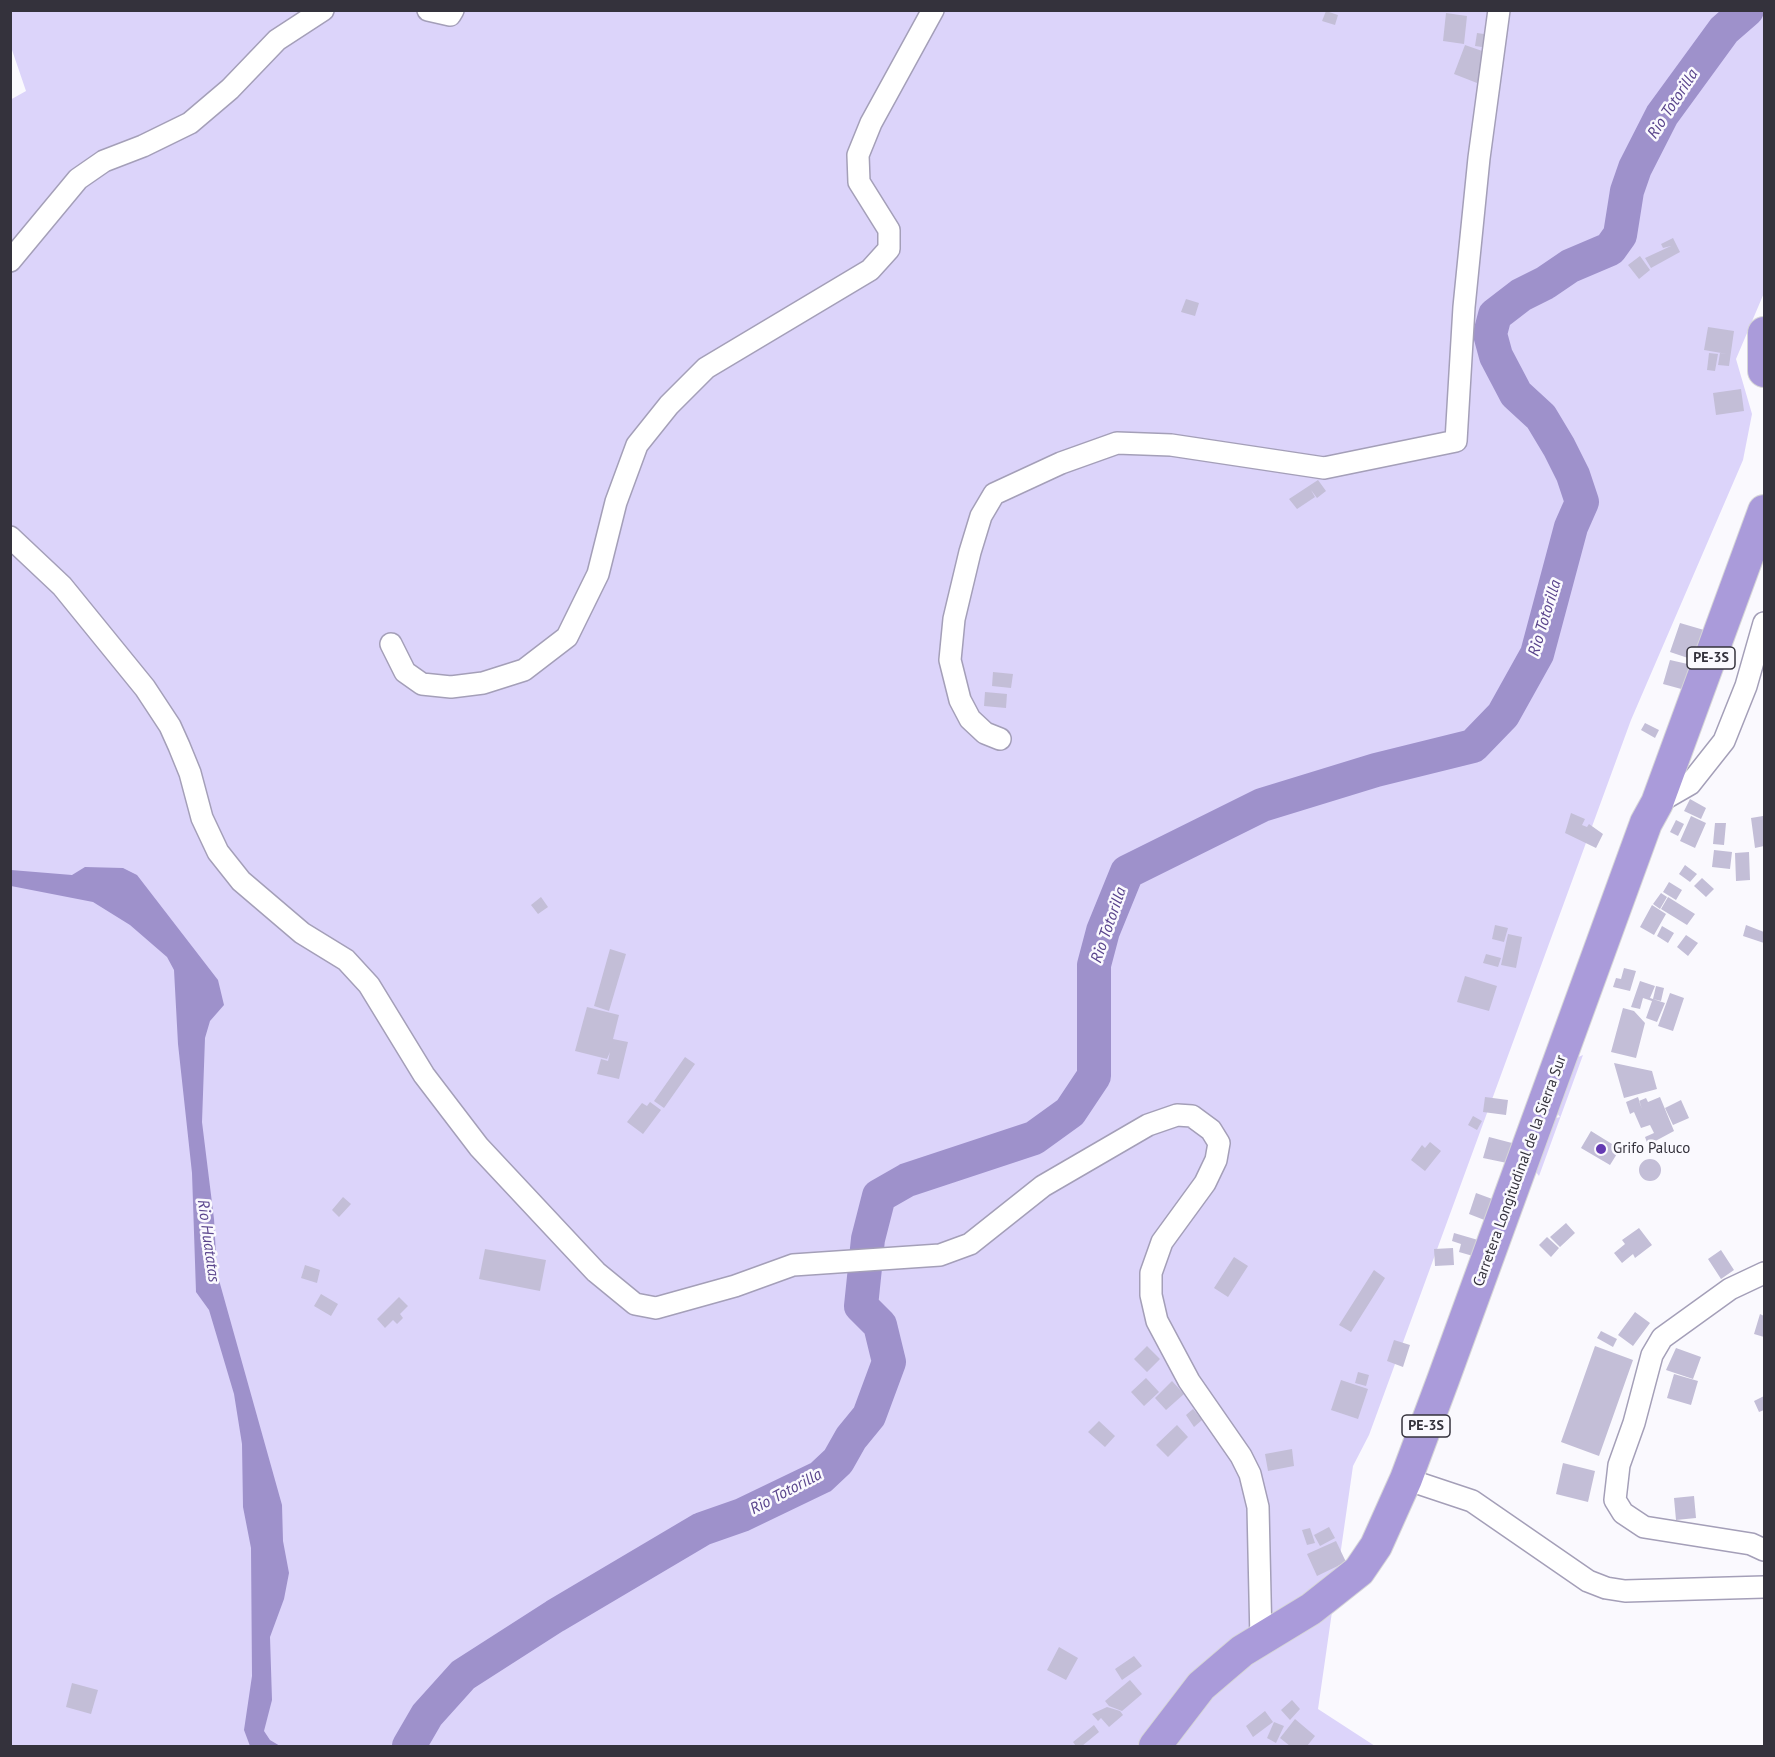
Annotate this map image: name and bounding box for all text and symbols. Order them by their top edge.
water label: Rio Totorilla [1644,66,1702,142]
water label: Rio Totorilla [1524,578,1566,658]
road number: PE-3S [1687,647,1735,669]
water label: Rio Totorilla [1087,885,1131,965]
street label: Carretera Longitudinal de la Sierra Sur [1470,1053,1570,1289]
place label: Grifo Paluco [1613,1140,1690,1158]
marker: Grifo Paluco [1594,1142,1608,1156]
water label: Rio Huatatas [193,1198,223,1284]
road number: PE-3S [1402,1415,1450,1437]
water label: Rio Totorilla [747,1465,825,1519]

